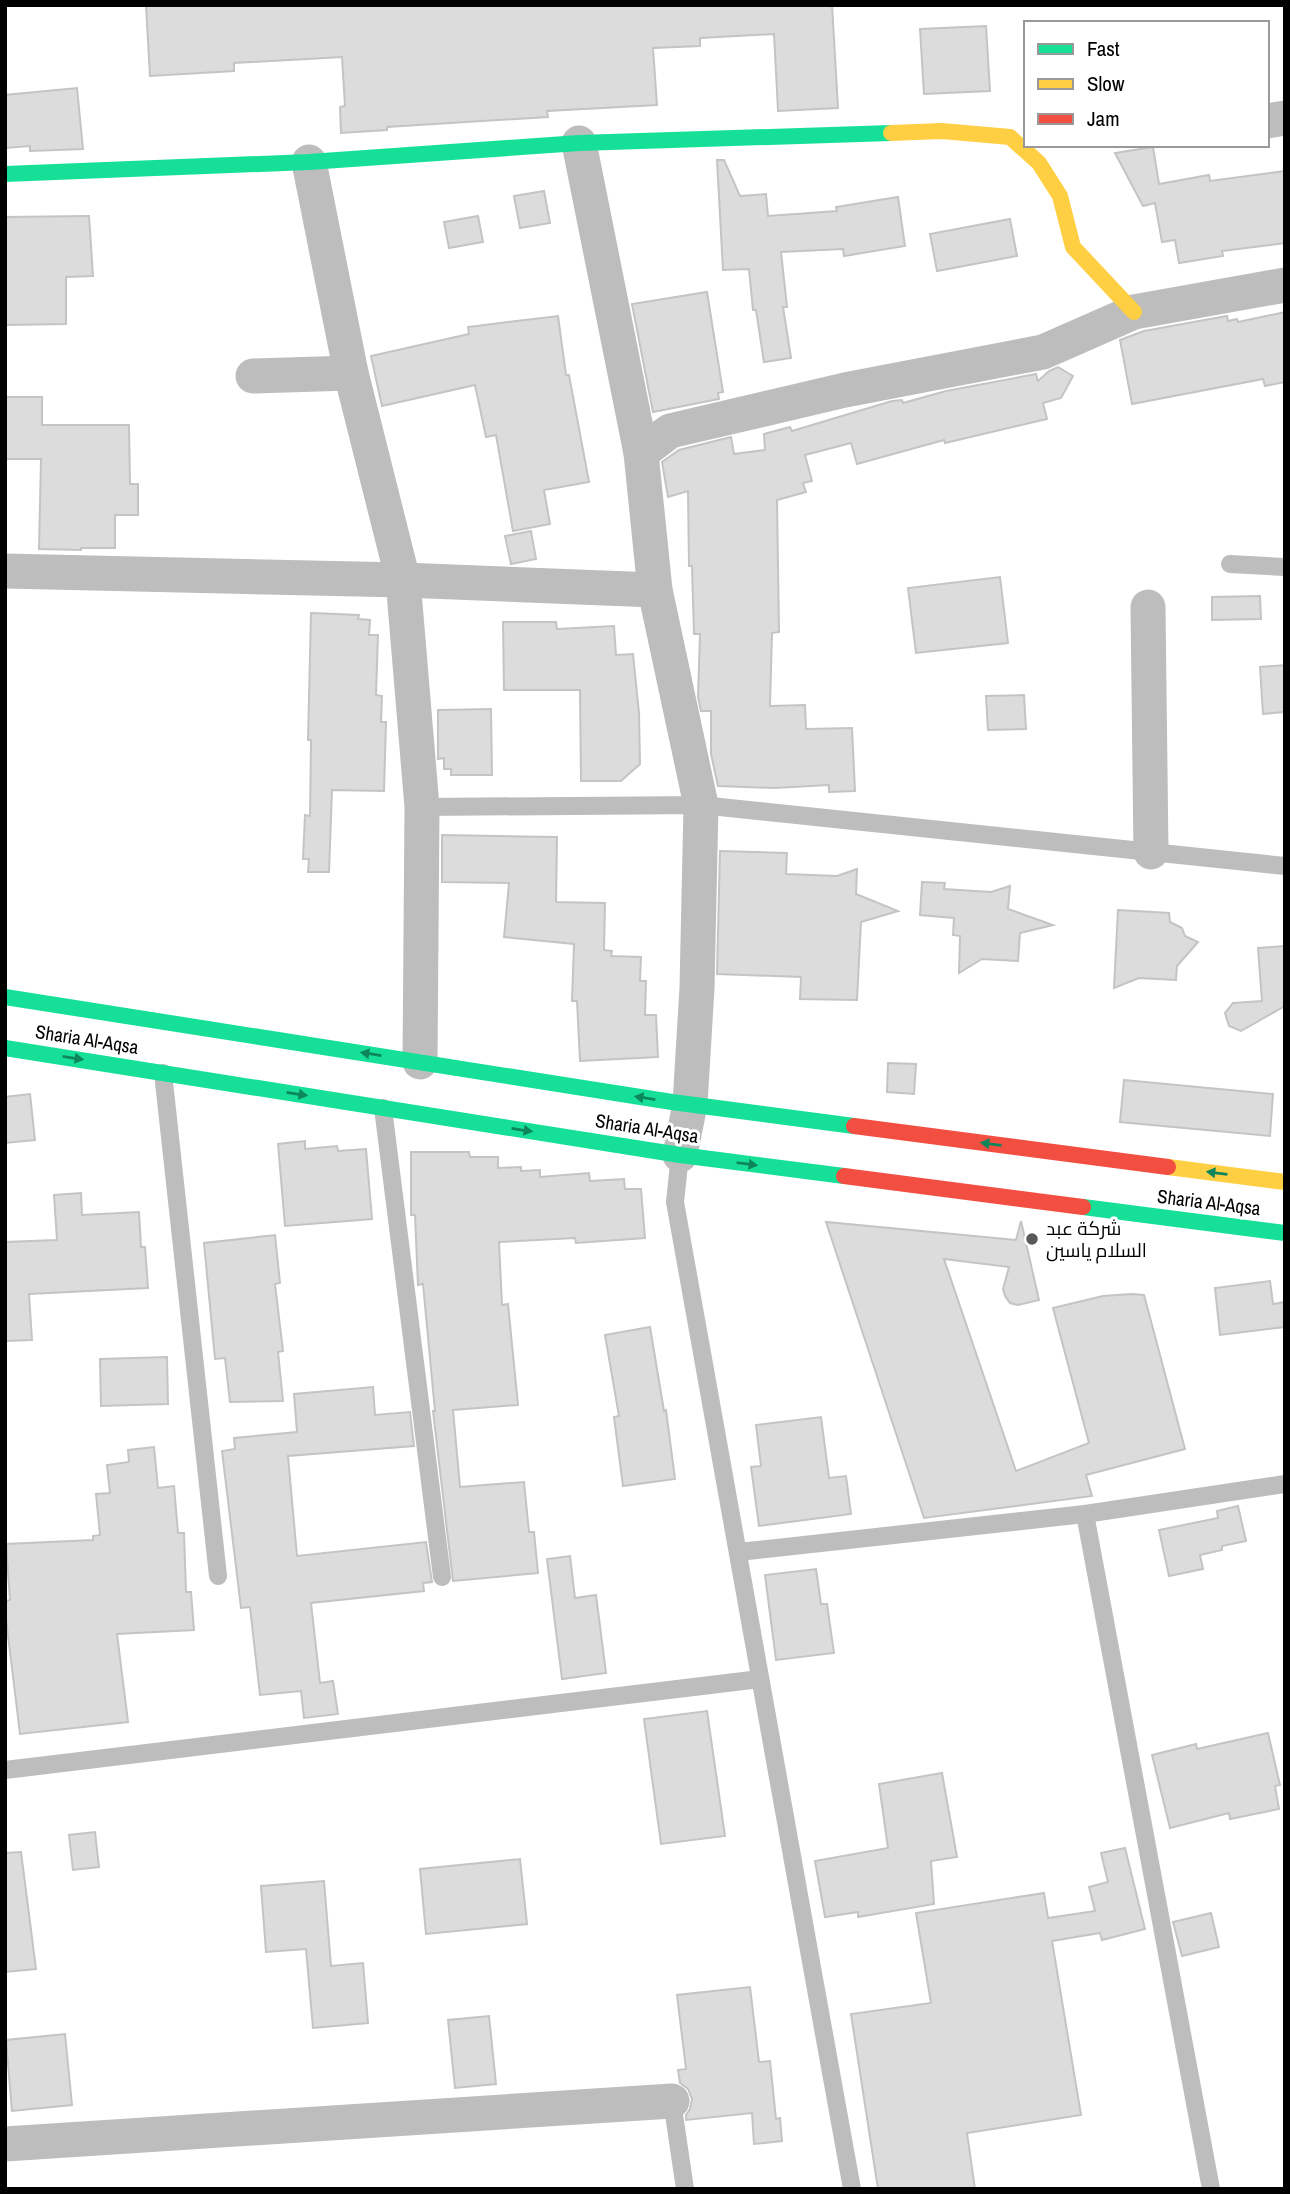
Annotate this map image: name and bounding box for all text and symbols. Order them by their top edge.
legend [1024,21,1269,147]
text: Fast [1087,34,1120,63]
text: Slow [1087,69,1125,98]
text: Jam [1087,104,1120,133]
street label: Sharia Al-Aqsa [34,1018,141,1060]
one-way arrow [360,1048,382,1059]
one-way arrow [62,1053,84,1064]
one-way arrow [286,1089,308,1100]
one-way arrow [633,1092,655,1103]
street label: Sharia Al-Aqsa [594,1107,701,1149]
one-way arrow [511,1125,533,1136]
one-way arrow [980,1138,1002,1149]
one-way arrow [736,1158,758,1169]
one-way arrow [1206,1168,1228,1179]
street label: Sharia Al-Aqsa [1156,1183,1262,1221]
place label: شركة عبد السلام ياسين [1046,1215,1147,1264]
marker: شركة عبد السلام ياسين [1024,1231,1040,1247]

